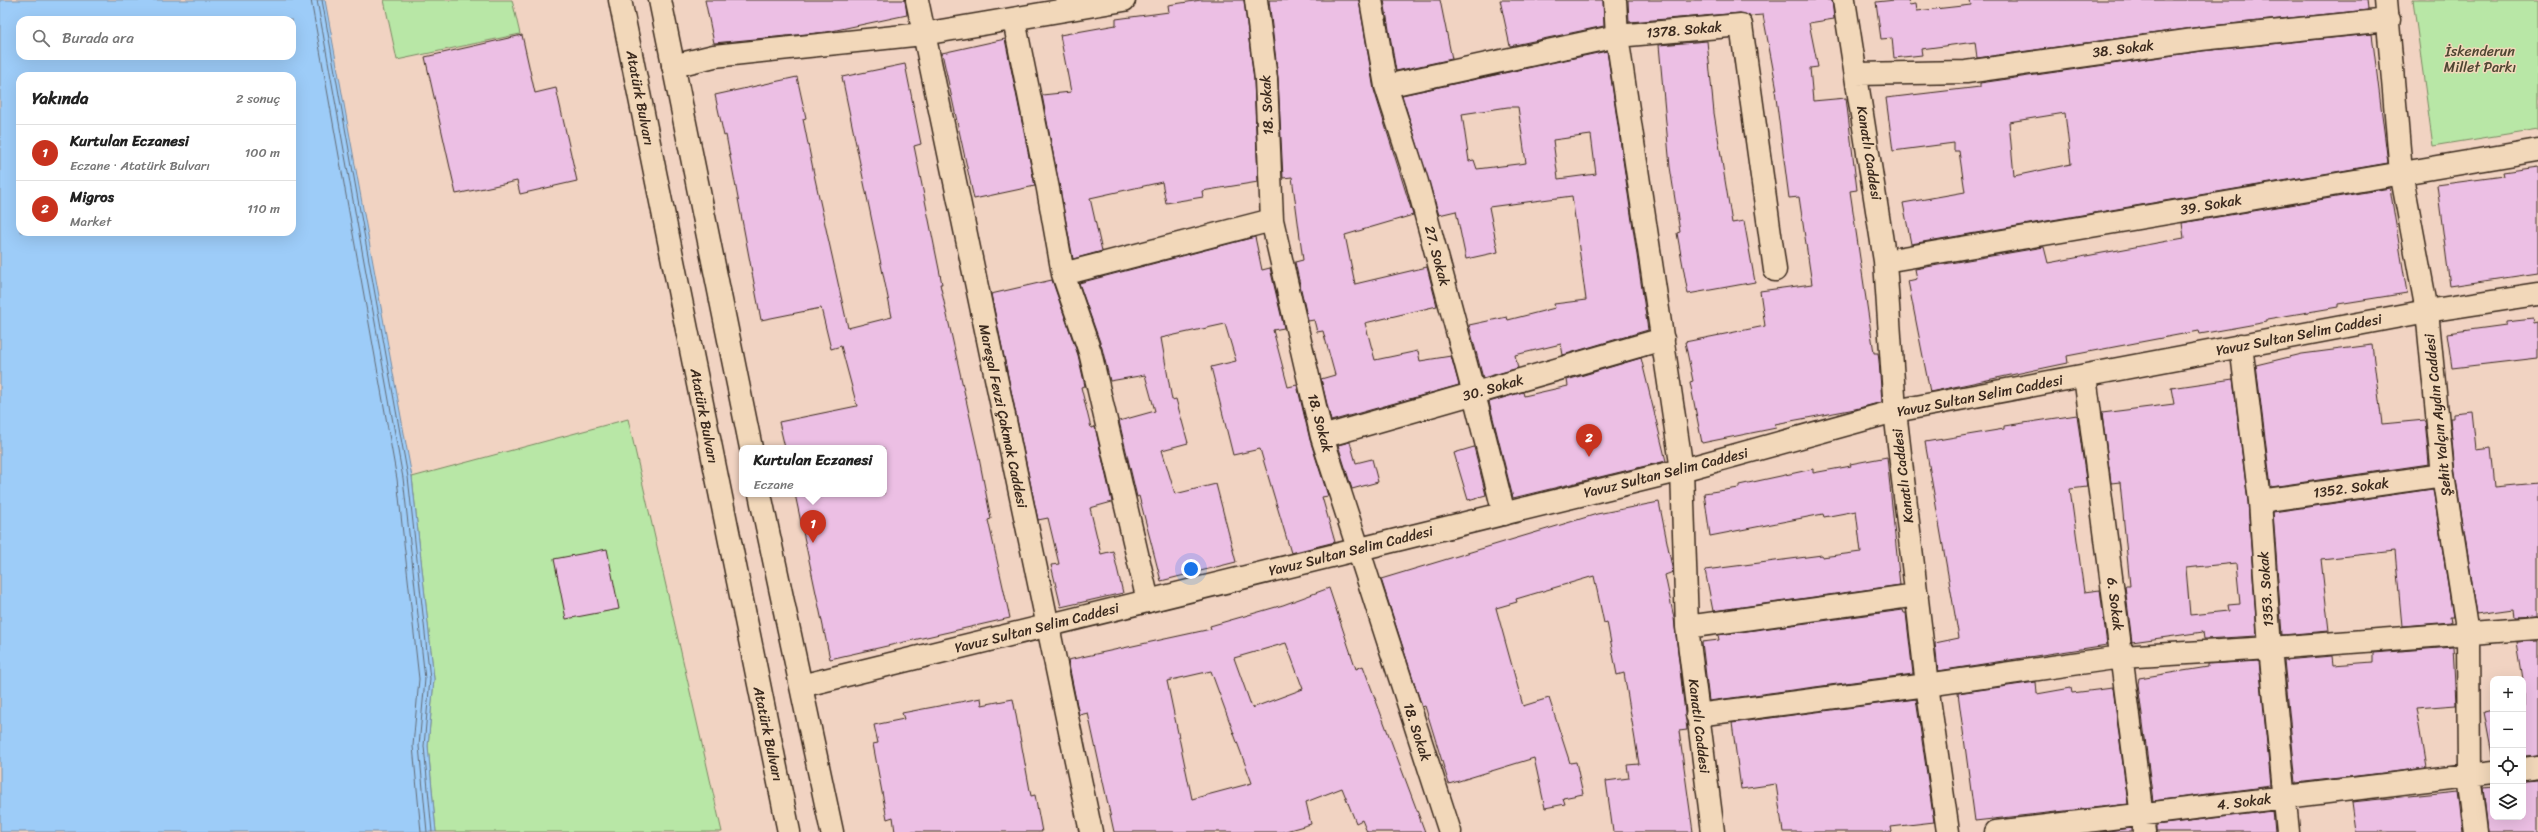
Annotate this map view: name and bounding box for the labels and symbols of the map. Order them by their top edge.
street label: 1378. Sokak [1645,14,1723,46]
street label: 38. Sokak [2091,33,2156,65]
park label: İskenderun Millet Parkı [2444,39,2516,80]
street label: Atatürk Bulvarı [618,47,661,148]
street label: 18. Sokak [1253,74,1281,136]
street label: Kanatlı Caddesi [1849,104,1889,203]
street label: 39. Sokak [2178,187,2244,223]
street label: 27. Sokak [1417,223,1457,290]
street label: Yavuz Sultan Selim Caddesi [2214,306,2385,363]
street label: Mareşal Fevzi Çakmak Caddesi [971,322,1035,511]
street label: Şehit Yalçın Aydın Caddesi [2417,331,2459,497]
street label: Atatürk Bulvarı [682,365,725,466]
street label: 30. Sokak [1460,367,1527,409]
street label: Yavuz Sultan Selim Caddesi [1895,367,2066,424]
street label: 18. Sokak [1300,391,1340,456]
pin: 2 [1576,424,1602,457]
street label: Kanatlı Caddesi [1885,426,1921,525]
street label: Yavuz Sultan Selim Caddesi [1581,440,1752,506]
street label: 1352. Sokak [2312,470,2391,506]
pin: 1 [800,510,826,543]
street label: Yavuz Sultan Selim Caddesi [1266,518,1437,584]
street label: 1353. Sokak [2251,550,2281,628]
your location [1181,559,1201,579]
street label: 6. Sokak [2099,576,2131,633]
street label: Yavuz Sultan Selim Caddesi [952,595,1123,661]
street label: Kanatlı Caddesi [1681,677,1717,776]
street label: Atatürk Bulvarı [746,683,790,784]
street label: 18. Sokak [1396,700,1438,765]
street label: 4. Sokak [2215,786,2273,818]

